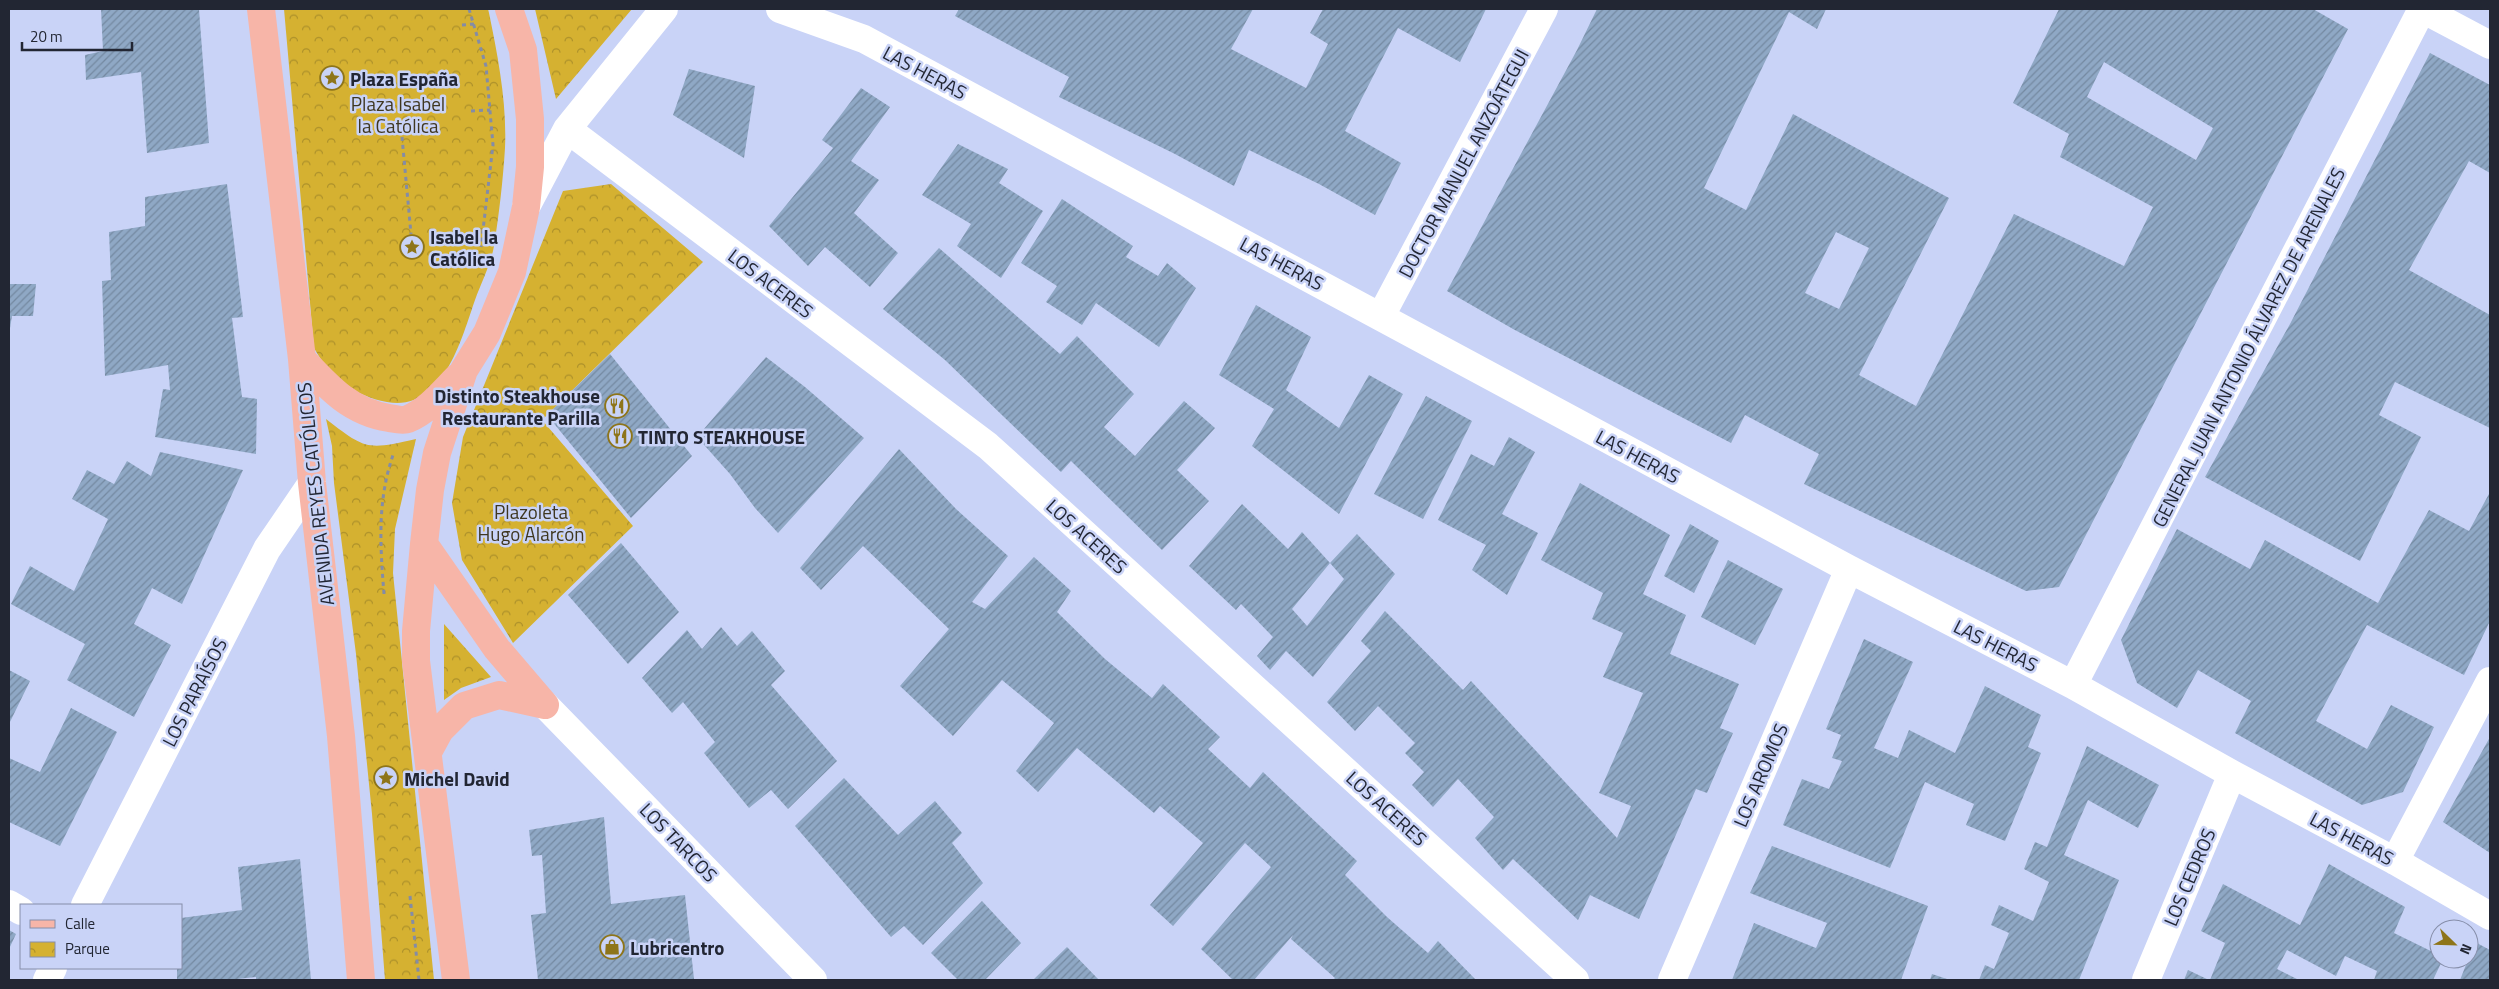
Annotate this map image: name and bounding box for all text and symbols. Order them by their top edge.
scale bar [22,20,132,52]
text: 20 m [30,25,63,48]
street label: LAS HERAS [878,38,972,106]
street label: DOCTOR MANUEL ANZOÁTEGUI [1390,43,1536,283]
place label: Plaza España [350,64,459,93]
place icon: Plaza España [319,65,345,91]
park label: Plaza Isabel la Católica [351,89,445,140]
street label: GENERAL JUAN ANTONIO ÁLVAREZ DE ARENALES [2144,162,2352,532]
place label: Isabel la Católica [430,222,499,273]
street label: LAS HERAS [1235,229,1329,297]
place icon: Isabel la Católica [399,234,425,260]
street label: LOS ACERES [722,241,820,325]
street label: AVENIDA REYES CATÓLICOS [289,381,341,607]
place label: Distinto Steakhouse Restaurante Parilla [434,381,600,432]
restaurant icon: Distinto Steakhouse Restaurante Parilla [604,393,630,419]
place label: TINTO STEAKHOUSE [638,422,805,451]
street label: LAS HERAS [1591,422,1685,490]
restaurant icon: TINTO STEAKHOUSE [607,423,633,449]
street label: LOS ACERES [1040,492,1134,580]
park label: Plazoleta Hugo Alarcón [478,497,584,548]
street label: LAS HERAS [1949,611,2043,679]
street label: LOS PARAÍSOS [154,633,234,751]
street label: LOS AROMOS [1725,719,1795,831]
place label: Michel David [404,764,510,793]
street label: LOS ACERES [1340,764,1434,852]
place icon: Michel David [373,765,399,791]
street label: LOS TARCOS [634,796,724,888]
street label: LAS HERAS [2305,804,2399,872]
street label: LOS CEDROS [2155,824,2223,930]
legend [20,904,182,969]
text: Calle [65,912,95,935]
north arrow [2429,919,2479,969]
place label: Lubricentro [630,933,724,962]
shop icon: Lubricentro [599,934,625,960]
text: Parque [65,937,110,960]
text: N [2455,941,2478,958]

